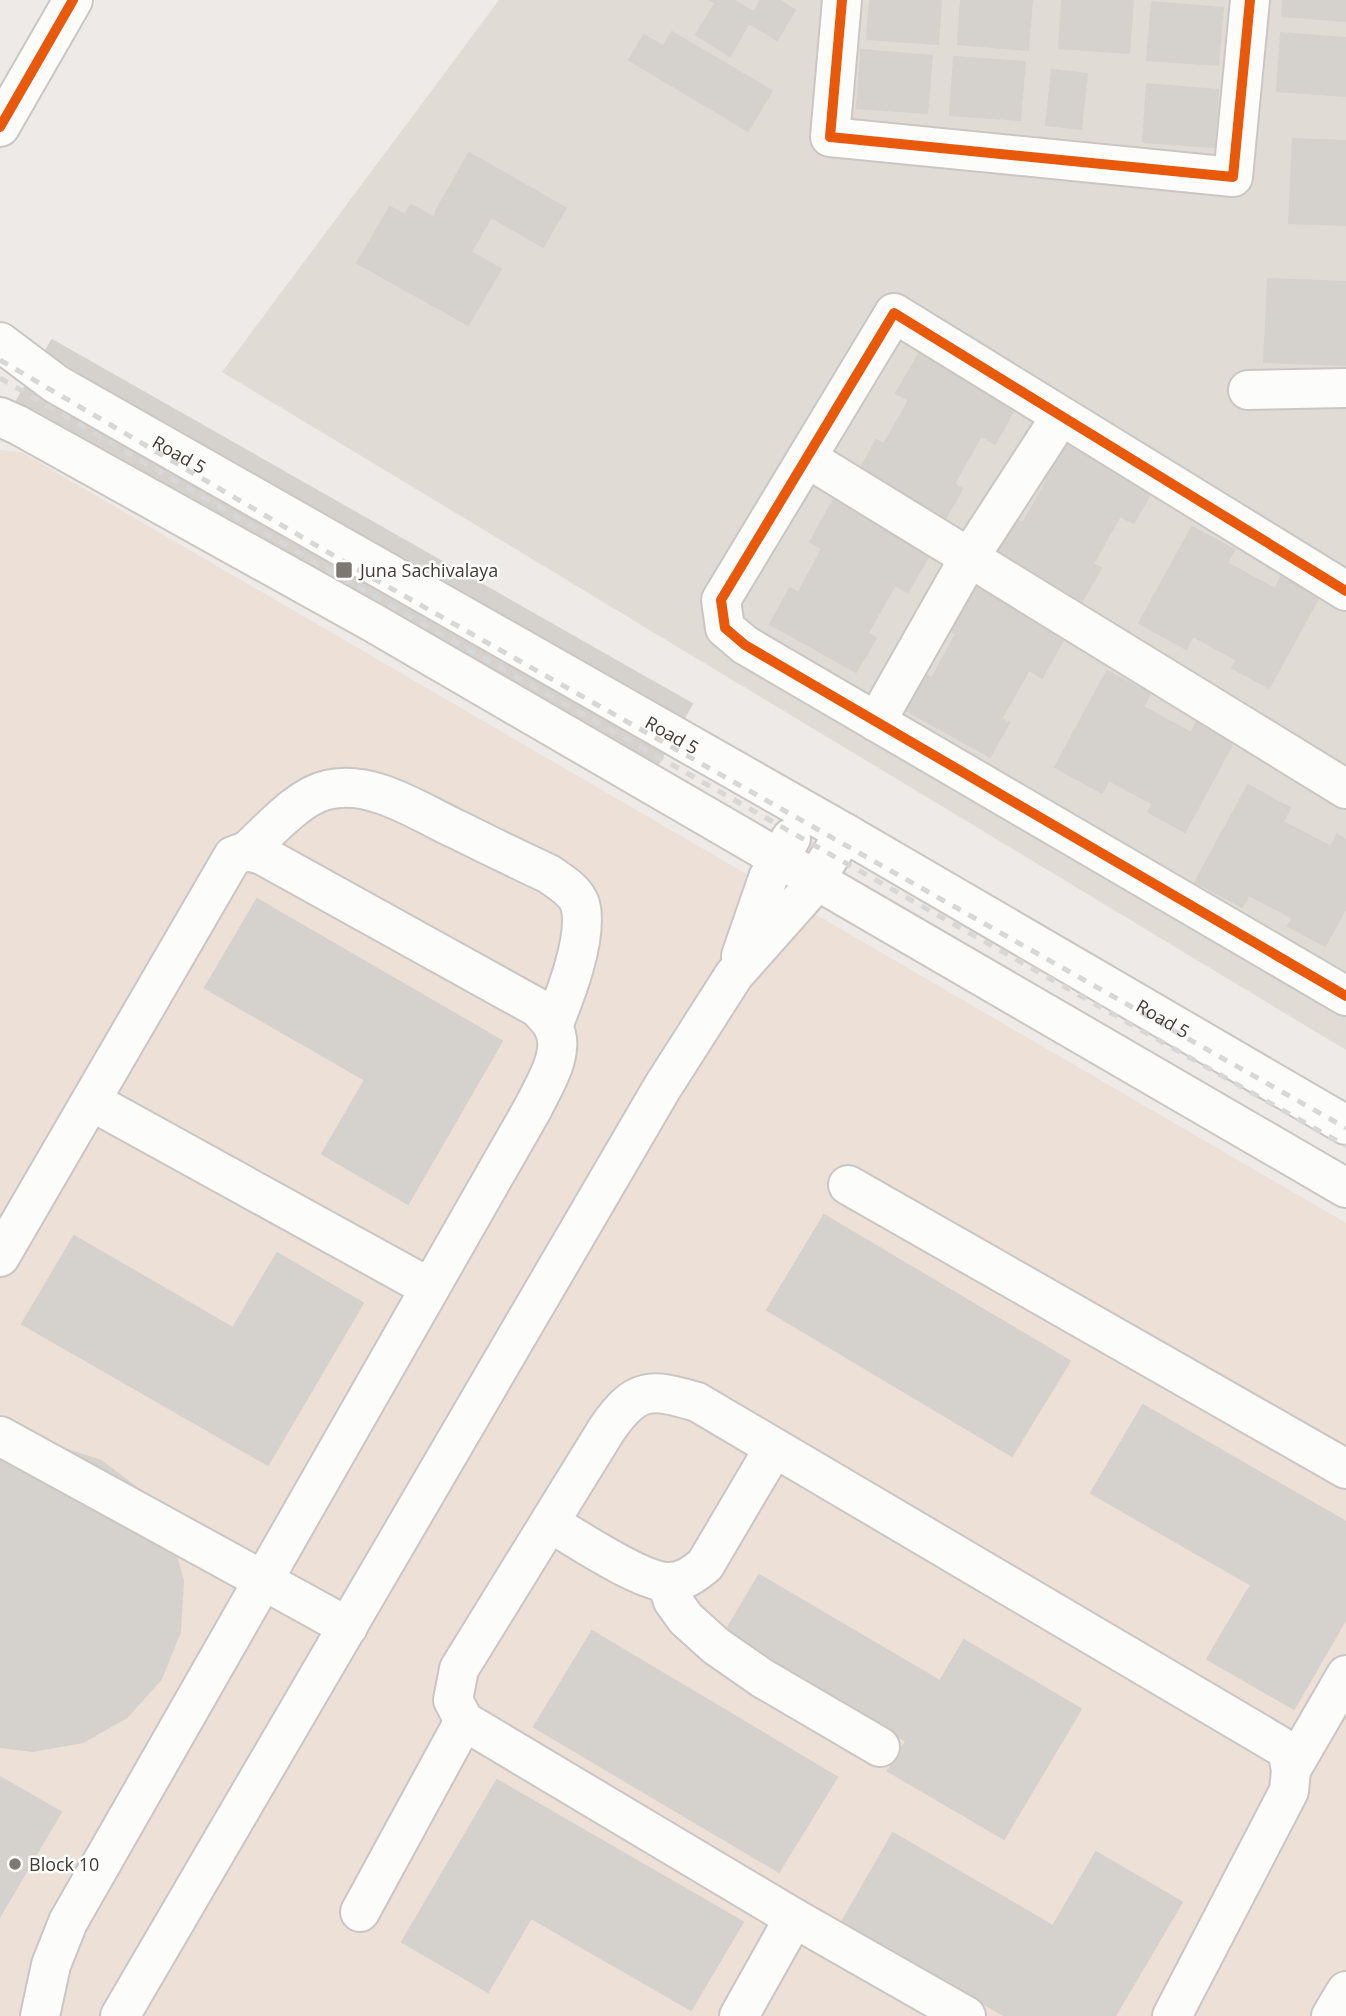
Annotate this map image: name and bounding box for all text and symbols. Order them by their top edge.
street label: Road 5 [148,429,211,479]
place label: Juna Sachivalaya [358,558,498,582]
marker: Juna Sachivalaya [334,560,354,580]
street label: Road 5 [641,710,703,759]
street label: Road 5 [1132,993,1194,1043]
place label: Block 10 [29,1852,99,1876]
marker: Block 10 [7,1856,23,1872]

